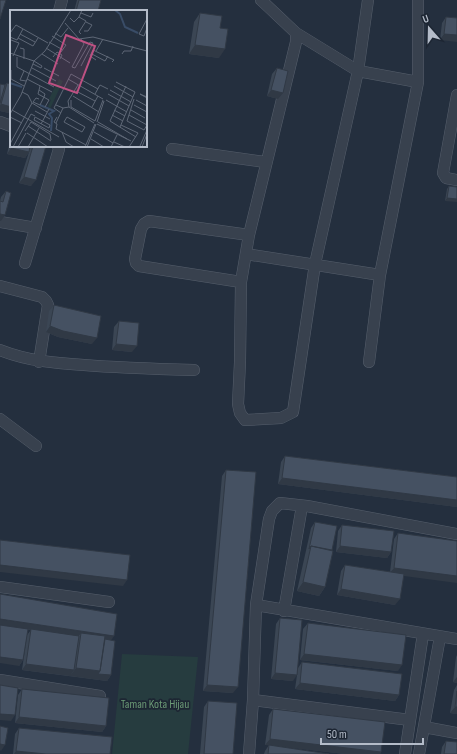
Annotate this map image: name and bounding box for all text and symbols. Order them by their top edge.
north arrow [409,8,449,48]
inset map [10,10,147,147]
text: U [421,12,431,26]
park label: Taman Kota Hijau [121,697,189,712]
scale bar [321,720,423,746]
text: 50 m [327,727,347,742]

